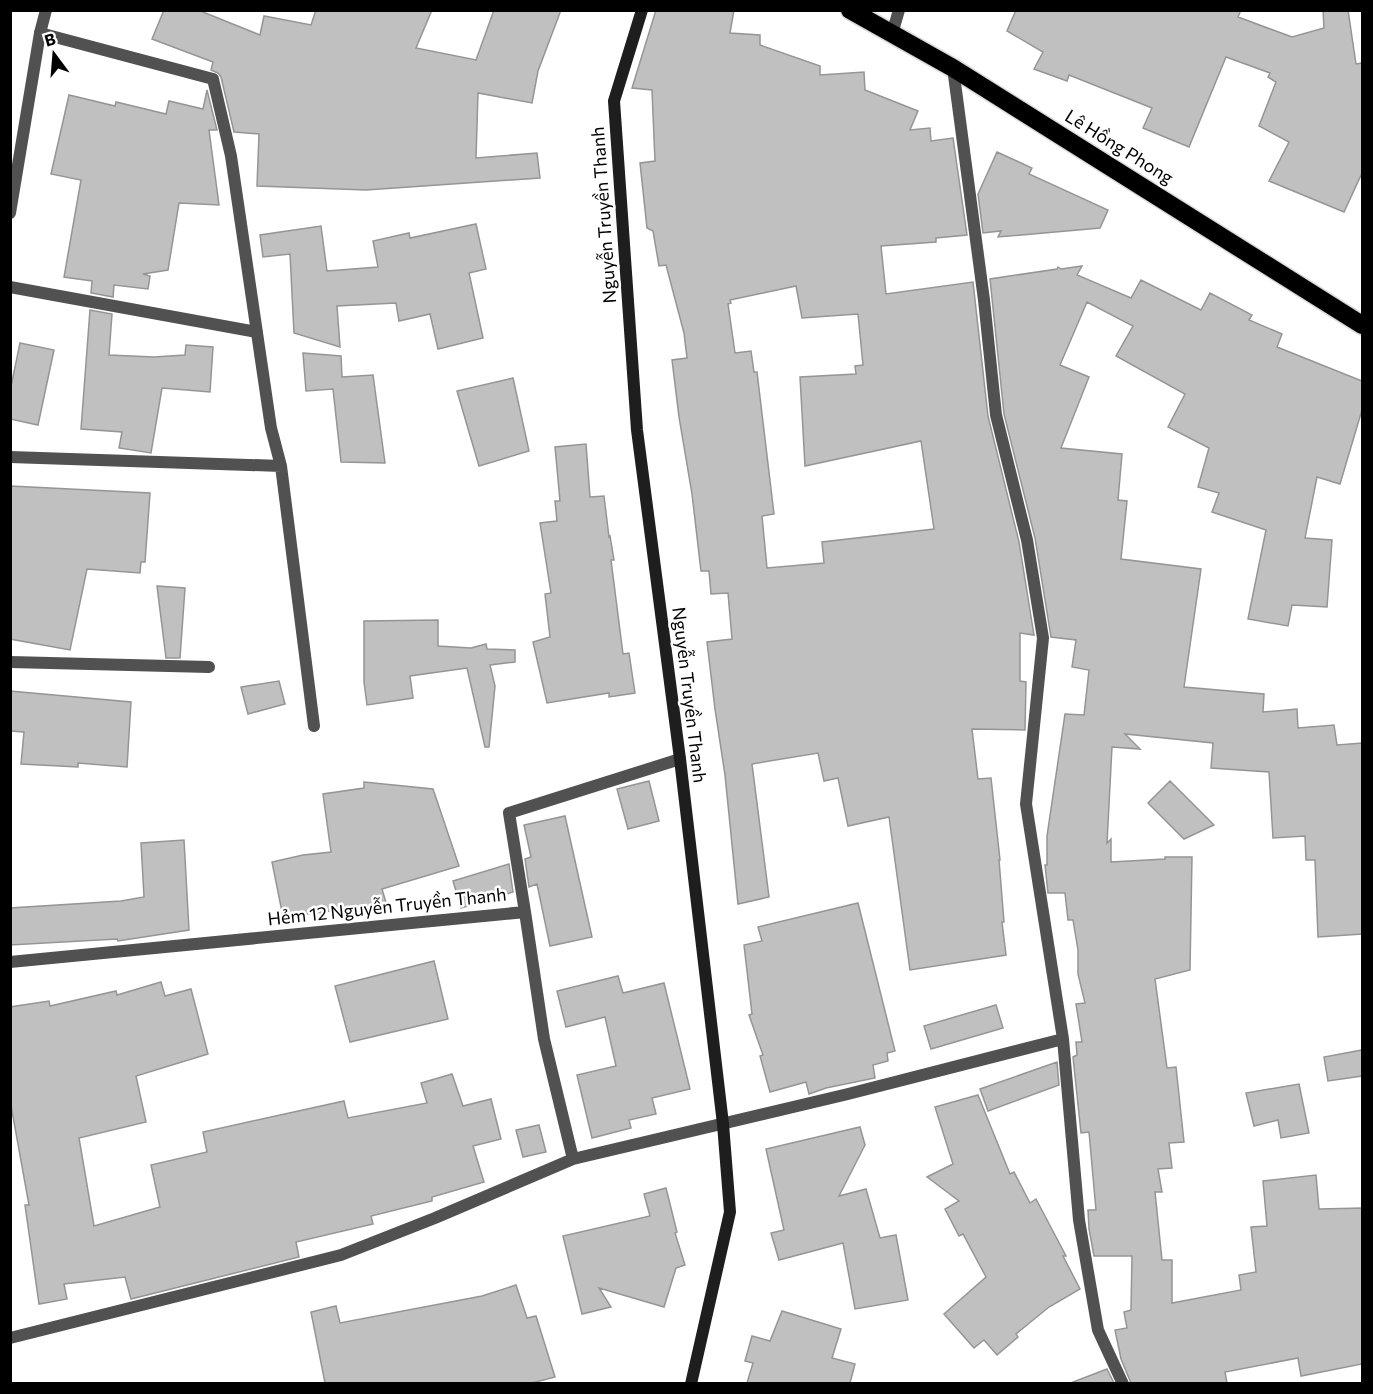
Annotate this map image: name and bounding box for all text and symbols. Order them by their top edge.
north arrow [24,24,84,84]
text: B [42,28,58,50]
street label: Lê Hồng Phong [1061,104,1178,188]
street label: Nguyễn Truyền Thanh [586,126,620,304]
street label: Nguyễn Truyền Thanh [668,606,712,784]
street label: Hẻm 12 Nguyễn Truyền Thanh [266,883,508,930]

